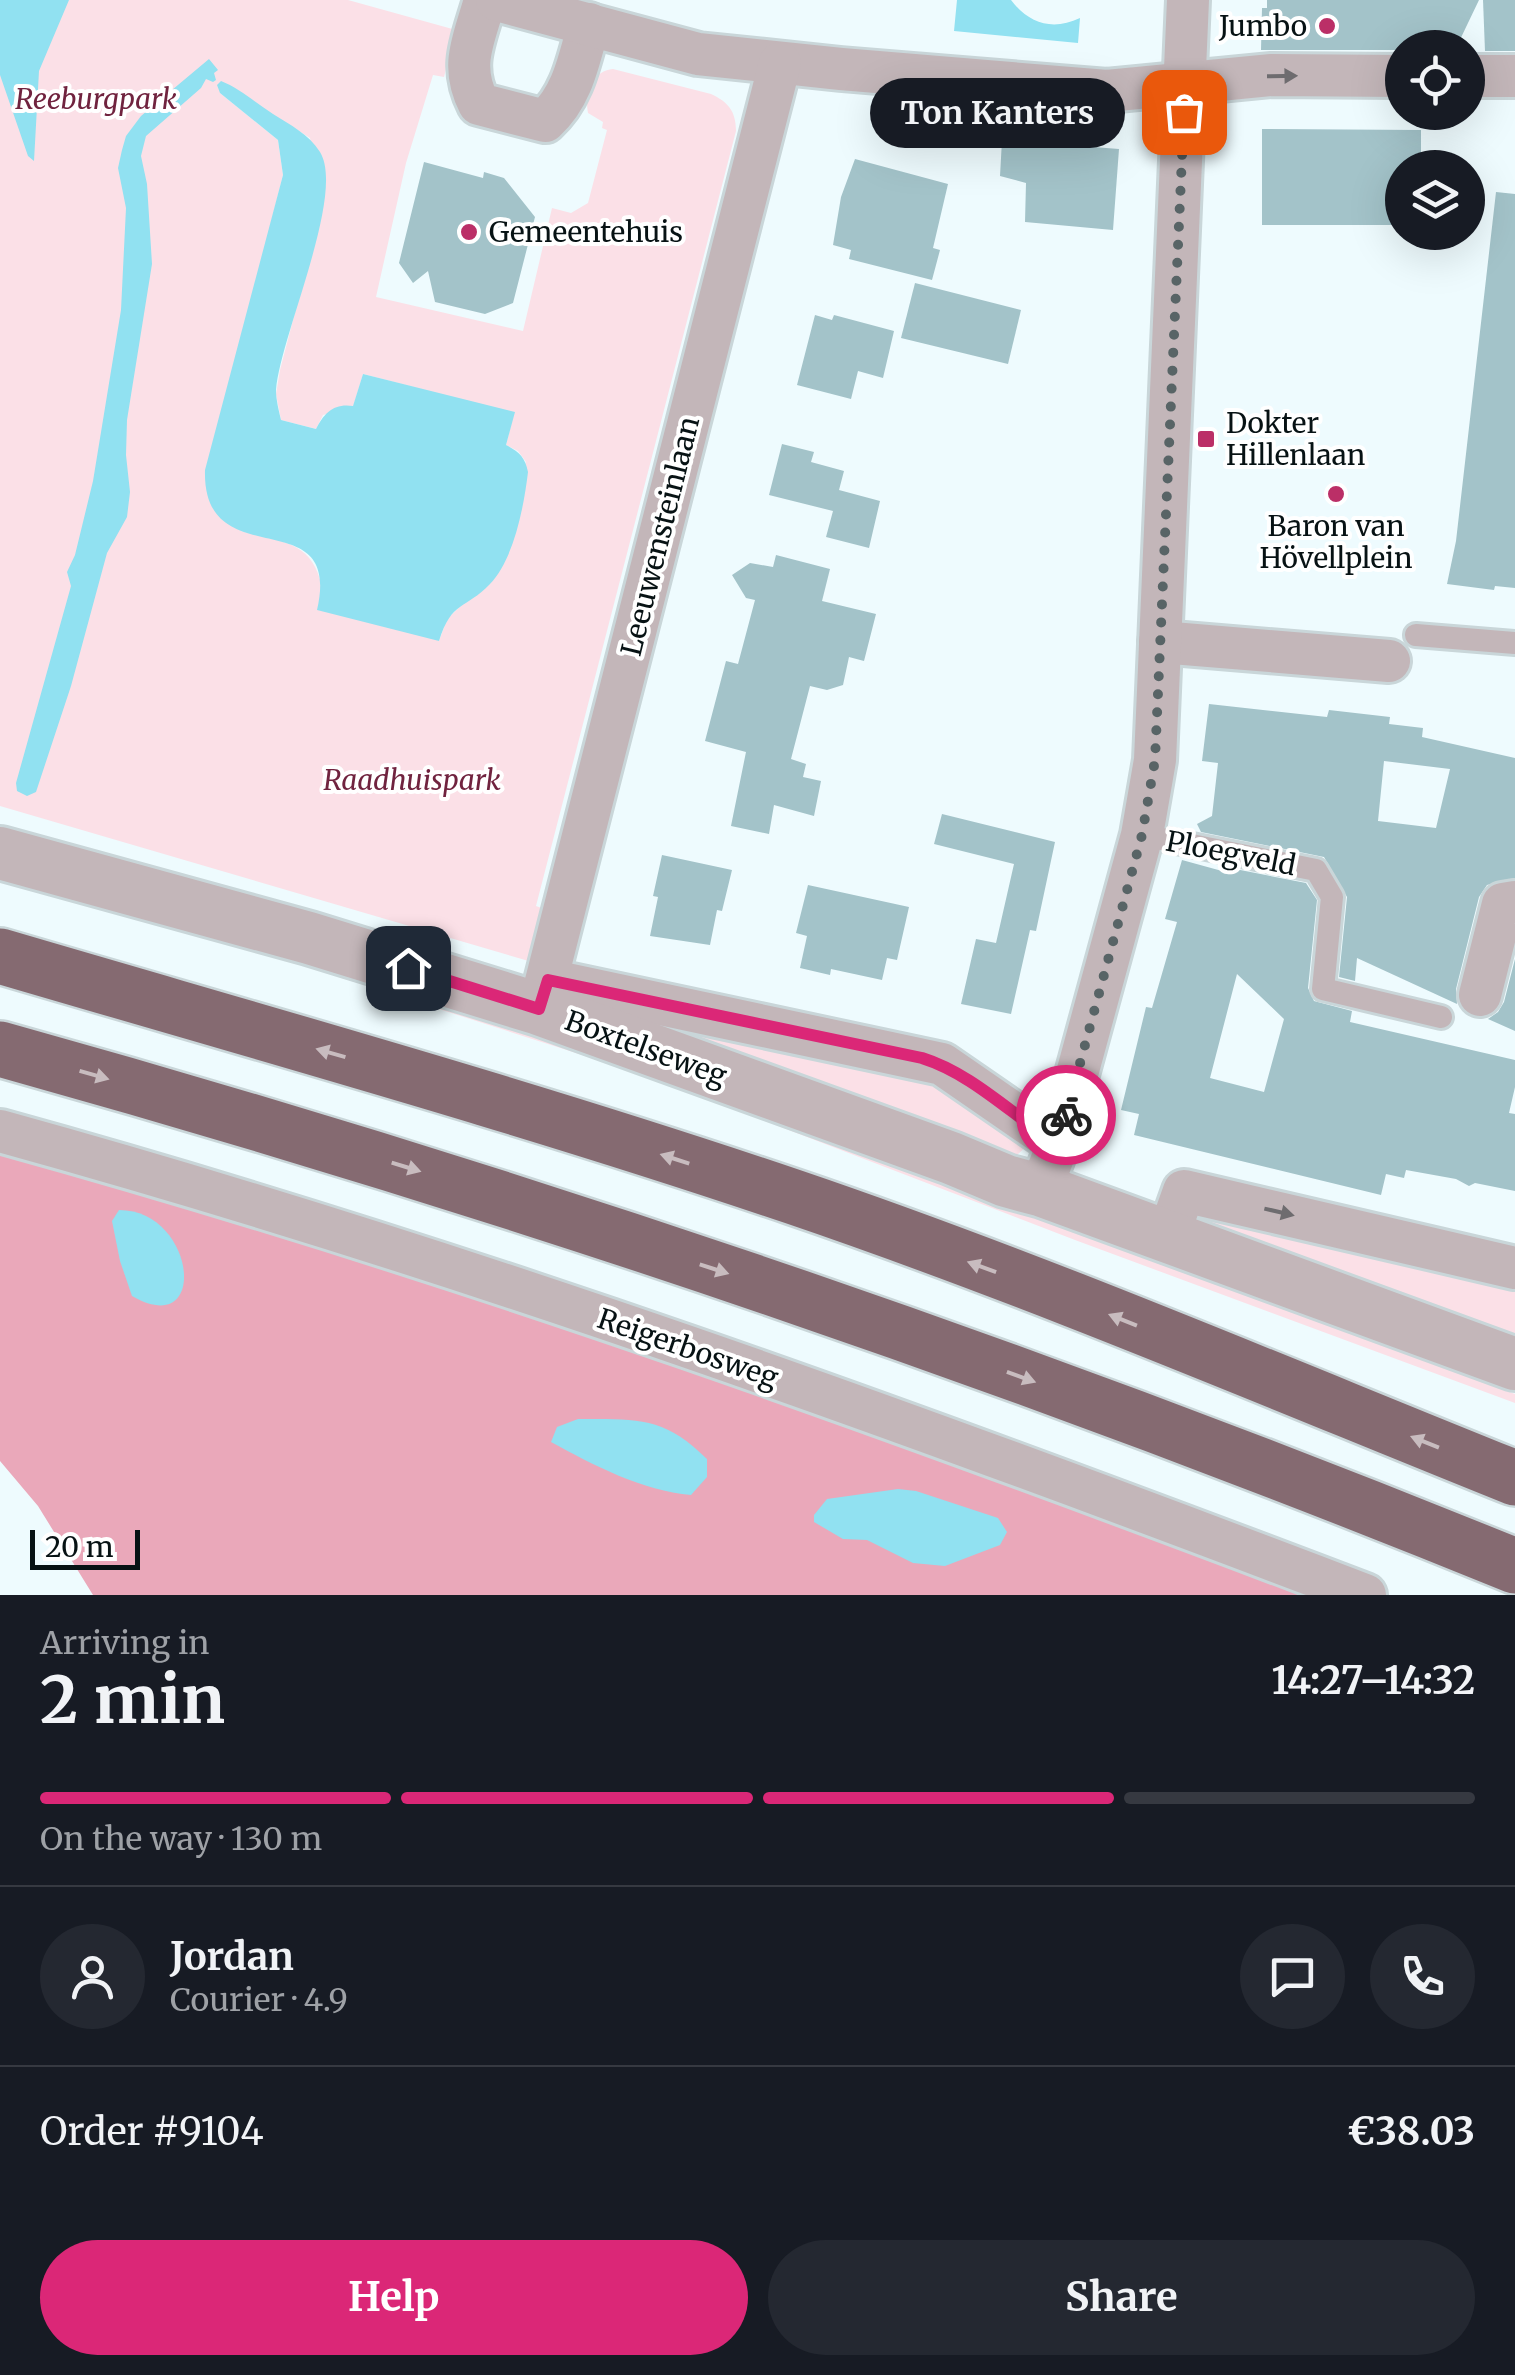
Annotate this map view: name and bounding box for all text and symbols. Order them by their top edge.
place label: Jumbo [1218,8,1307,44]
marker: Jumbo [1316,15,1338,37]
map controls [1385,30,1485,250]
button: locate [1385,30,1485,130]
one-way arrow [1266,67,1298,83]
pin [1142,70,1227,155]
callout: Ton Kanters [869,77,1124,147]
park label: Reeburgpark [15,81,177,117]
icon: bag [1157,85,1212,140]
text: Ton Kanters [901,93,1094,133]
button: layers [1385,150,1485,250]
place label: Gemeentehuis [489,214,683,250]
marker: Gemeentehuis [458,221,480,243]
place label: Dokter Hillenlaan [1226,405,1365,473]
street label: Leeuwensteinlaan [613,413,707,659]
marker: Dokter Hillenlaan [1195,428,1217,450]
marker: Baron van Hövellplein [1325,483,1347,505]
place label: Baron van Hövellplein [1259,508,1413,576]
park label: Raadhuispark [323,762,501,798]
street label: Ploegveld [1163,823,1299,883]
pin [366,926,451,1011]
icon: home [381,941,436,996]
street label: Boxtelseweg [560,1002,732,1094]
one-way arrow [315,1045,346,1060]
courier [1016,1065,1116,1165]
one-way arrow [79,1068,110,1084]
icon: bike [1039,1088,1094,1143]
one-way arrow [660,1151,690,1166]
one-way arrow [391,1160,421,1175]
one-way arrow [1264,1205,1295,1221]
one-way arrow [966,1259,996,1274]
one-way arrow [700,1262,730,1277]
street label: Reigerbosweg [593,1300,783,1396]
one-way arrow [1108,1312,1138,1328]
one-way arrow [1006,1371,1036,1386]
one-way arrow [1409,1433,1439,1449]
scale bar [30,1525,140,1570]
text: 20 m [45,1529,114,1565]
text: Arriving in [40,1623,209,1663]
text: 14:27–14:32 [1271,1657,1475,1704]
text: 2 min [40,1659,225,1741]
text: On the way · 130 m [40,1819,322,1859]
button: person [40,1924,145,2029]
button: chat [1240,1924,1345,2029]
button: phone [1370,1924,1475,2029]
text: Jordan [170,1933,294,1980]
text: Courier · 4.9 [170,1980,348,2020]
text: Order #9104 [40,2108,264,2155]
text: €38.03 [1347,2108,1475,2155]
button: Help [40,2240,748,2355]
button: Share [768,2240,1475,2355]

